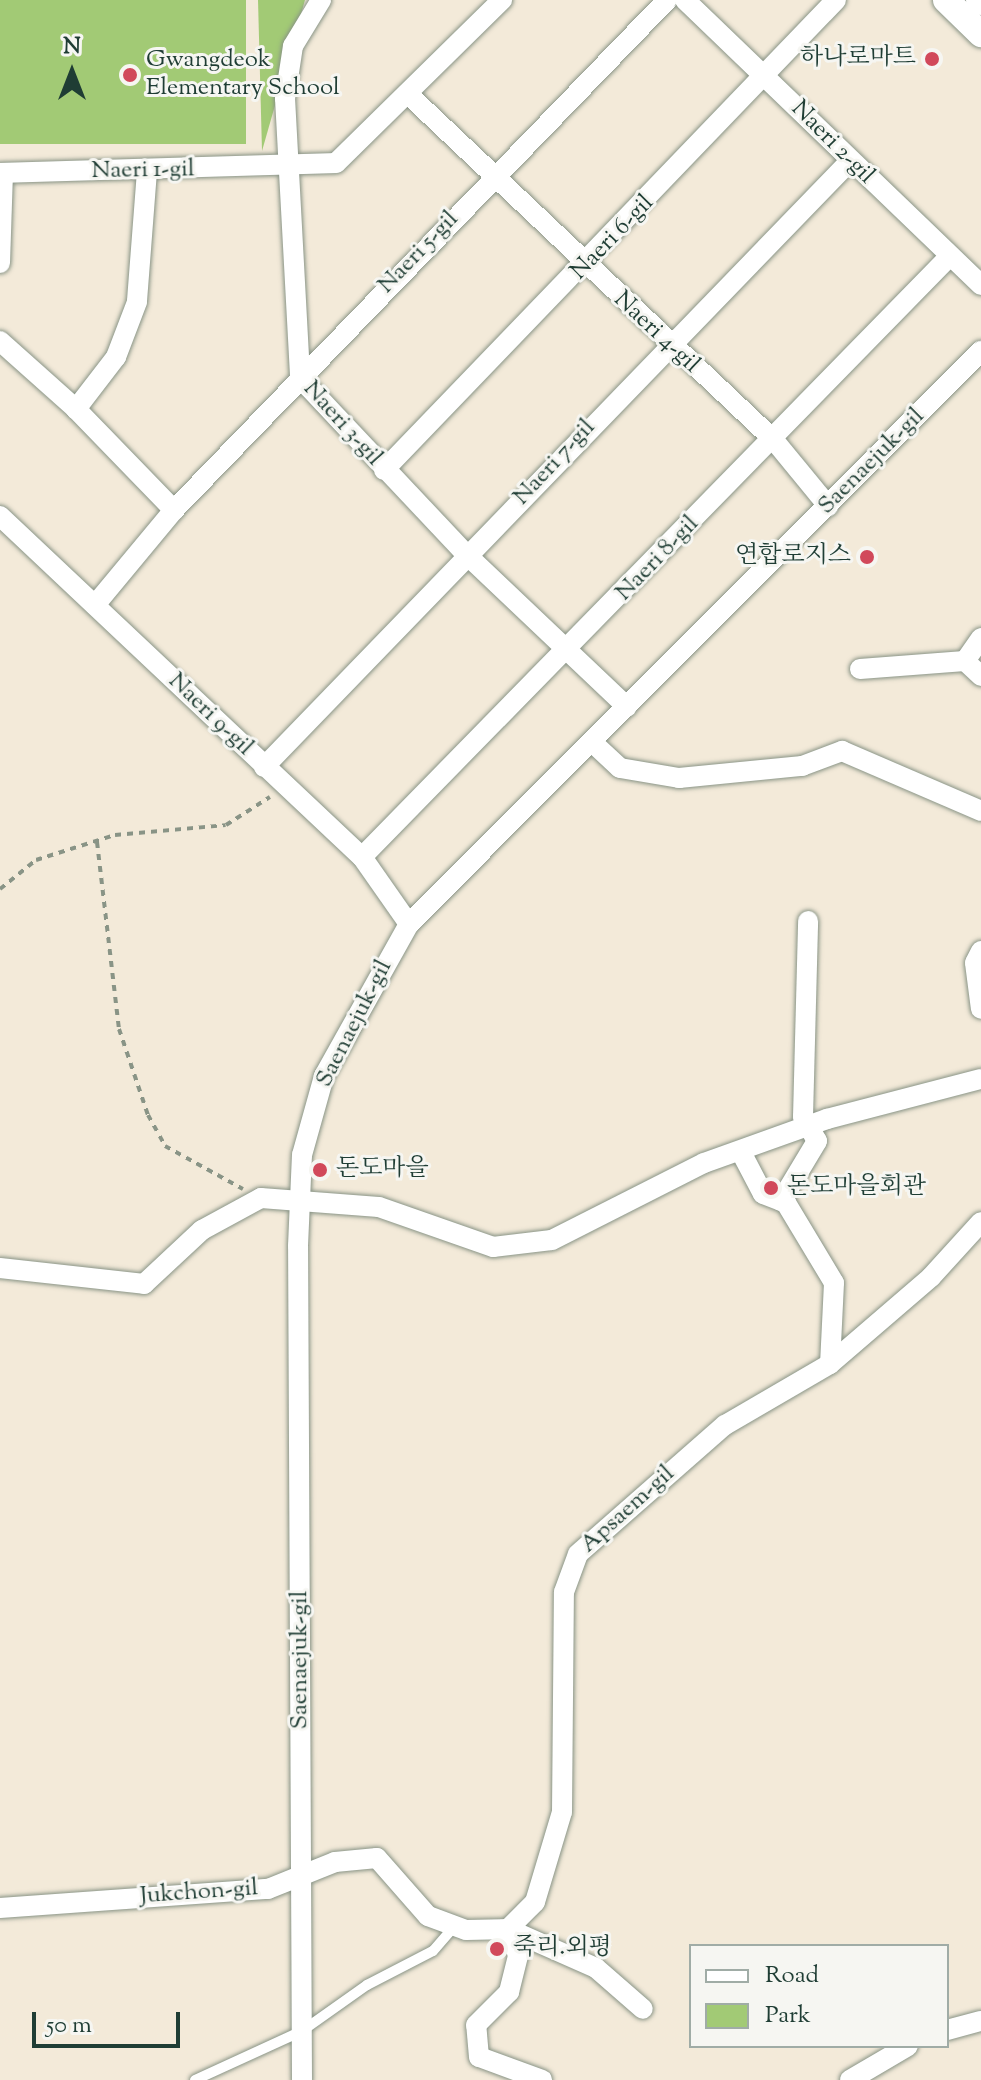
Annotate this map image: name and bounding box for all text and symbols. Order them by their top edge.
north arrow [32,32,112,112]
text: N [63,32,81,64]
place label: 하나로마트 [800,45,916,73]
place label: Gwangdeok Elementary School [146,47,340,103]
marker: 하나로마트 [923,50,941,68]
marker: Gwangdeok Elementary School [121,66,139,84]
street label: Naeri 2-gil [784,95,880,191]
street label: Naeri 1-gil [91,156,195,186]
street label: Naeri 6-gil [565,189,661,287]
street label: Naeri 5-gil [373,206,465,300]
street label: Naeri 4-gil [607,286,705,380]
street label: Naeri 3-gil [296,375,388,473]
street label: Saenaejuk-gil [813,403,931,521]
street label: Naeri 7-gil [508,414,602,512]
street label: Naeri 8-gil [610,510,706,608]
place label: 연합로지스 [735,543,851,571]
marker: 연합로지스 [858,548,876,566]
street label: Naeri 9-gil [162,668,258,762]
street label: Saenaejuk-gil [311,956,399,1092]
place label: 돈도마을 [336,1156,429,1184]
marker: 돈도마을 [311,1161,329,1179]
place label: 돈도마을회관 [787,1174,926,1202]
marker: 돈도마을회관 [762,1179,780,1197]
street label: Apsaem-gil [575,1460,681,1560]
street label: Saenaejuk-gil [287,1591,315,1729]
street label: Jukchon-gil [139,1875,259,1911]
place label: 죽리.외평 [513,1935,612,1963]
marker: 죽리.외평 [488,1940,506,1958]
legend [689,1944,949,2048]
text: Road [765,1959,819,1993]
scale bar [36,1996,184,2046]
text: Park [765,1999,811,2033]
text: 50 m [46,2009,92,2043]

